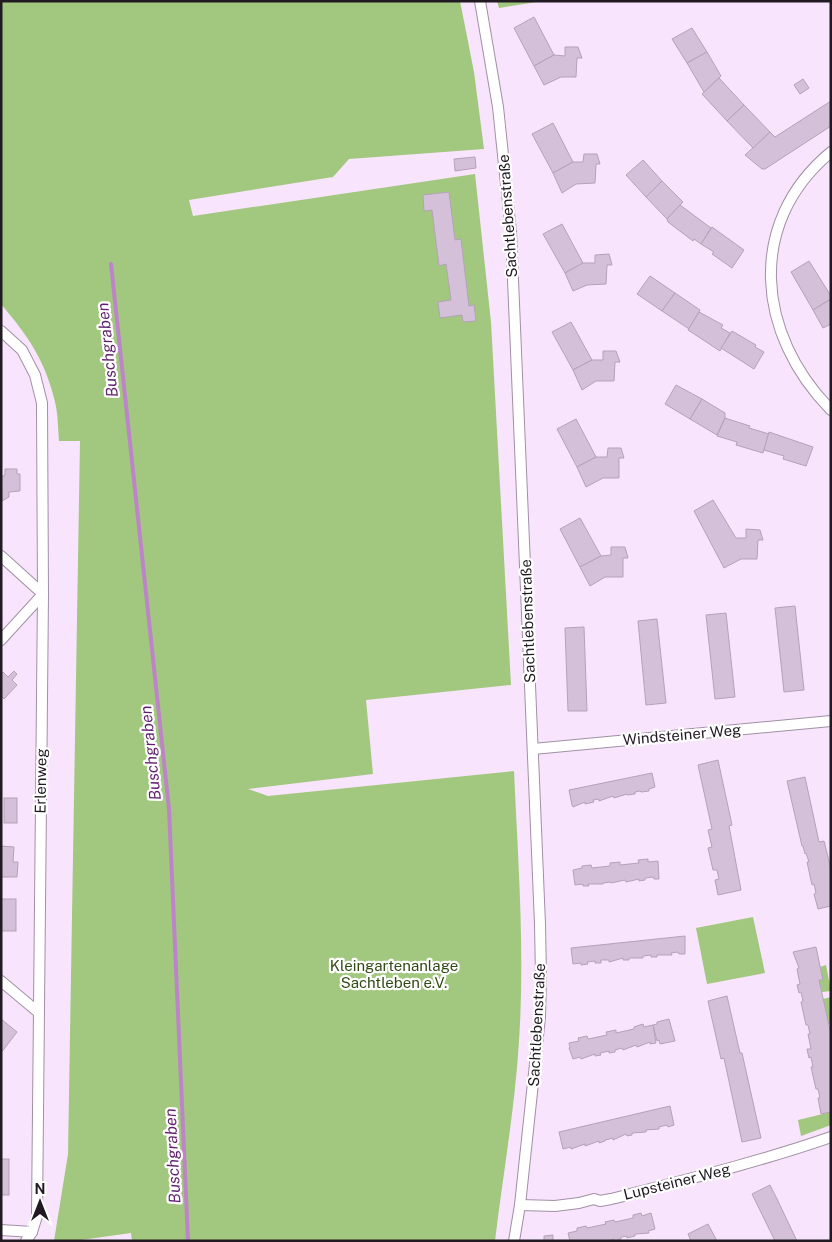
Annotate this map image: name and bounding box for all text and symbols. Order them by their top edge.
street label: Sachtlebenstraße [495,154,520,278]
water label: Buschgraben [93,302,122,398]
street label: Sachtlebenstraße [517,559,538,683]
water label: Buschgraben [136,705,165,801]
street label: Windsteiner Weg [622,721,742,748]
street label: Erlenweg [31,748,50,814]
park label: Kleingartenanlage Sachtleben e.V. [330,957,458,991]
street label: Sachtlebenstraße [525,963,548,1087]
water label: Buschgraben [161,1108,184,1204]
street label: Lupsteiner Weg [622,1160,732,1203]
north arrow [15,1177,65,1227]
text: N [35,1181,45,1197]

